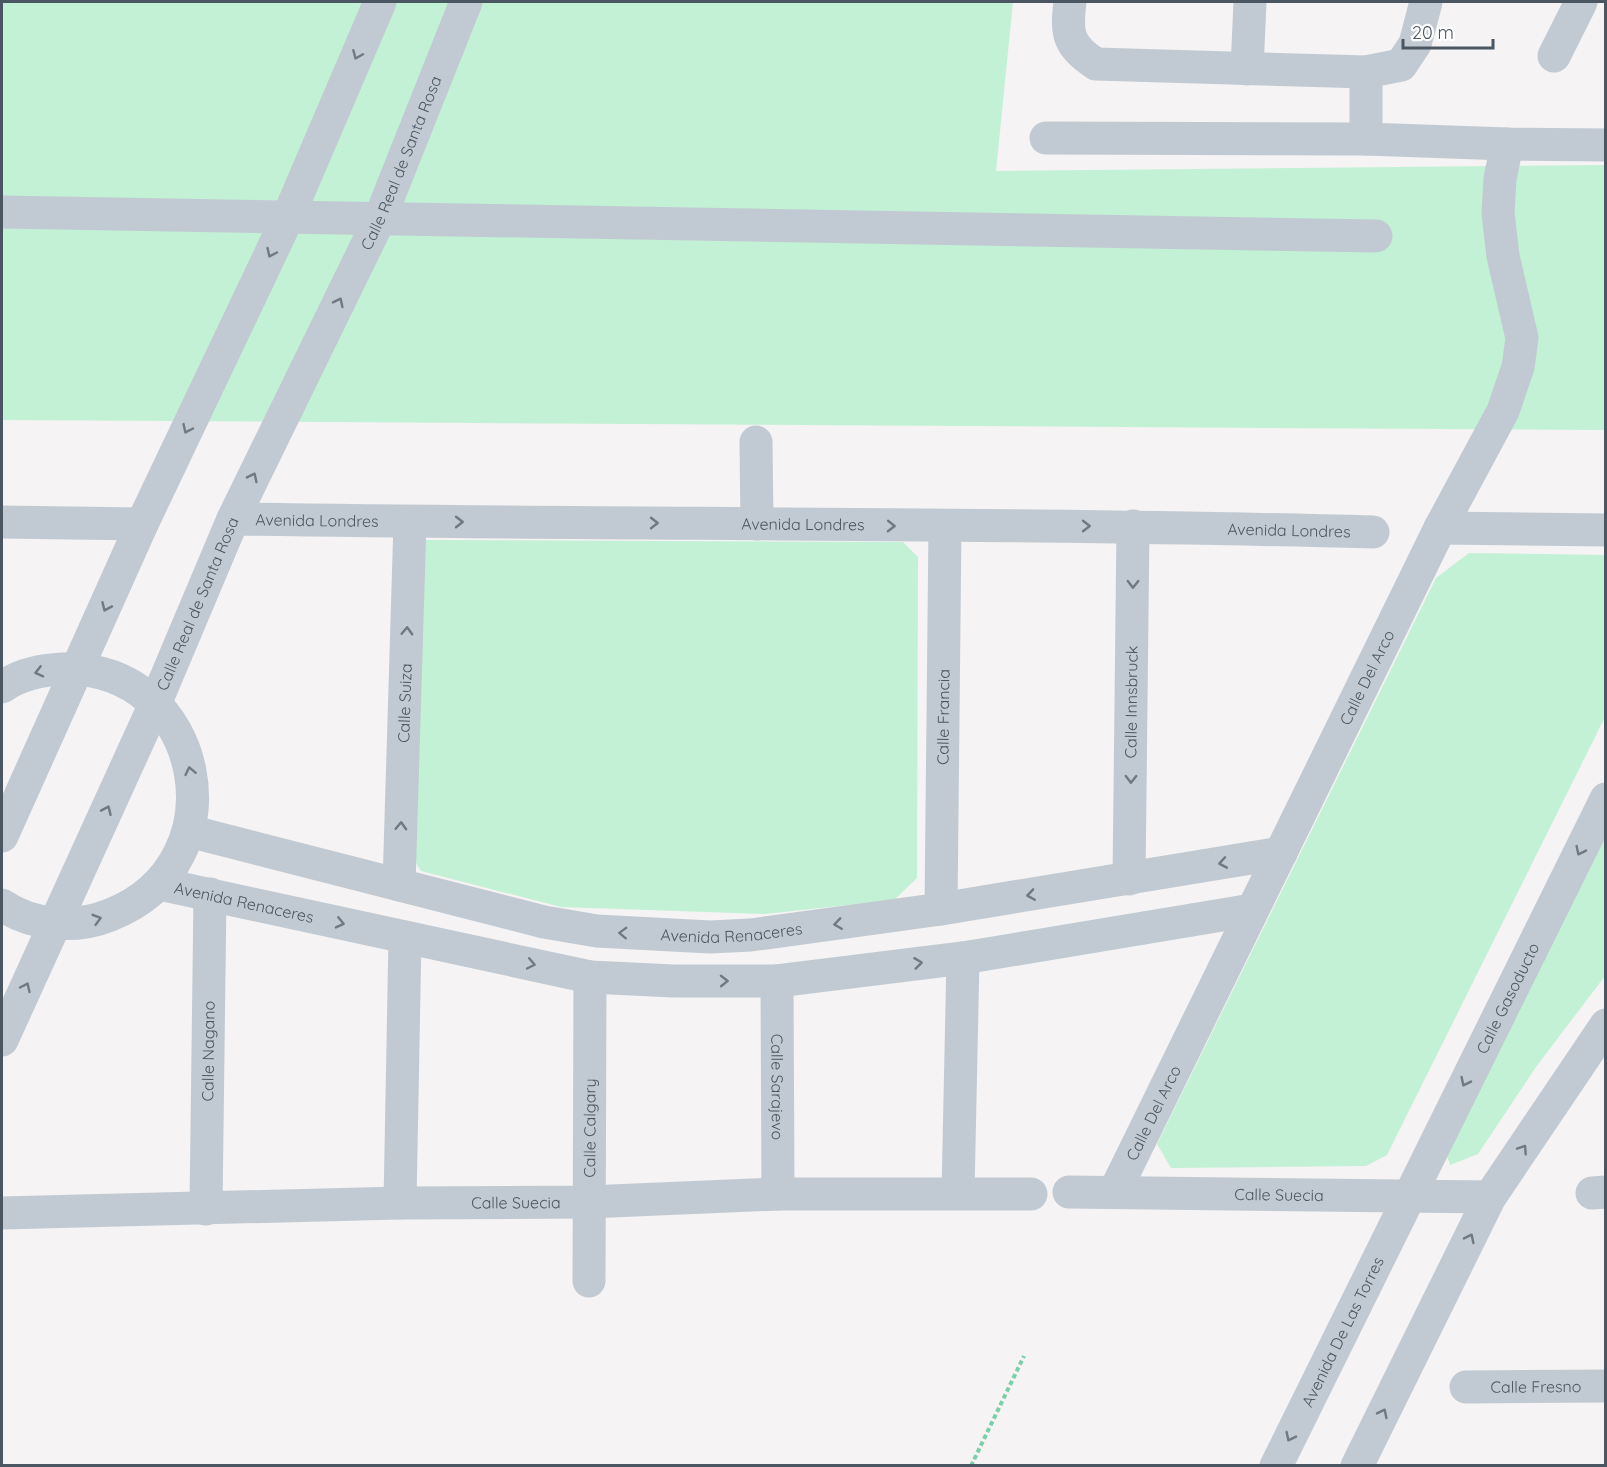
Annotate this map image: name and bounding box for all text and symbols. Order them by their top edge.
scale bar [1403,12,1493,50]
text: 20 m [1412,21,1454,44]
one-way arrow [352,49,364,60]
street label: Calle Real de Santa Rosa [356,73,446,253]
one-way arrow [266,247,278,258]
one-way arrow [331,298,343,309]
one-way arrow [183,423,195,434]
one-way arrow [246,473,257,484]
street label: Avenida Londres [255,509,379,531]
street label: Calle Real de Santa Rosa [152,514,243,694]
street label: Avenida Londres [741,514,865,534]
one-way arrow [455,516,464,528]
one-way arrow [650,517,659,529]
street label: Avenida Londres [1227,519,1351,541]
one-way arrow [887,520,896,532]
one-way arrow [1082,520,1091,532]
one-way arrow [1127,580,1139,589]
one-way arrow [101,600,113,611]
street label: Calle Del Arco [1335,626,1399,728]
one-way arrow [400,627,413,636]
street label: Calle Innsbruck [1120,646,1142,758]
street label: Calle Suiza [393,663,416,743]
one-way arrow [34,665,44,678]
street label: Calle Francia [933,669,954,765]
one-way arrow [185,766,198,776]
one-way arrow [1124,775,1137,784]
one-way arrow [100,805,112,816]
one-way arrow [395,822,407,831]
one-way arrow [1575,845,1587,856]
one-way arrow [1218,856,1228,869]
street label: Avenida Renaceres [172,877,316,927]
one-way arrow [1026,888,1036,901]
one-way arrow [92,914,102,927]
one-way arrow [335,916,345,929]
street label: Avenida Renaceres [660,918,804,947]
one-way arrow [833,918,843,930]
one-way arrow [618,926,627,939]
street label: Calle Gasoducto [1472,939,1543,1057]
one-way arrow [526,957,536,970]
one-way arrow [914,958,923,970]
one-way arrow [720,975,729,987]
one-way arrow [19,983,31,994]
street label: Calle Nagano [197,1001,219,1101]
street label: Calle Sarajevo [767,1034,788,1140]
street label: Calle Del Arco [1121,1062,1185,1164]
one-way arrow [1461,1076,1473,1087]
street label: Calle Calgary [579,1078,600,1178]
one-way arrow [1516,1144,1527,1155]
street label: Calle Suecia [1234,1184,1324,1205]
street label: Calle Suecia [471,1192,561,1213]
one-way arrow [1462,1234,1474,1245]
street label: Avenida De Las Torres [1297,1253,1388,1410]
street label: Calle Fresno [1490,1376,1582,1397]
one-way arrow [1376,1408,1388,1419]
one-way arrow [1286,1430,1297,1441]

